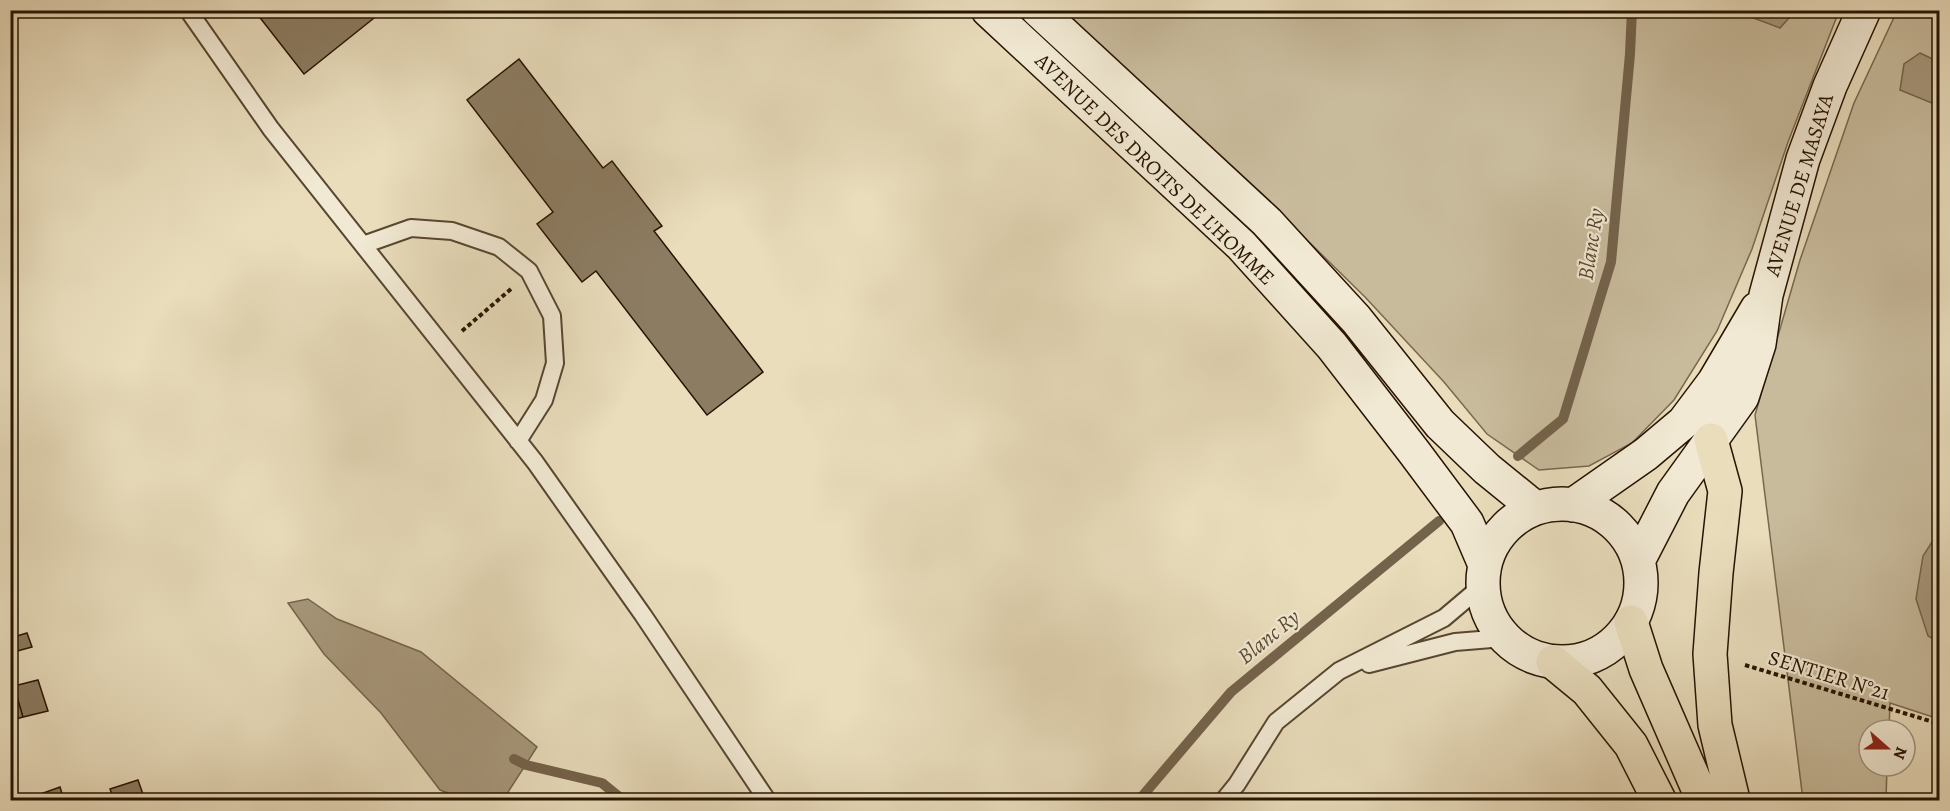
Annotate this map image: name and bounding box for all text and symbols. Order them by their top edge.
street label: AVENUE DES DROITS DE L'HOMME [1028,46,1281,291]
street label: AVENUE DE MASAYA [1758,90,1840,281]
water label: Blanc Ry [1571,206,1612,282]
water label: Blanc Ry [1231,602,1307,671]
street label: SENTIER N°21 [1765,643,1893,707]
north arrow [1857,718,1917,778]
text: N [1888,744,1912,763]

